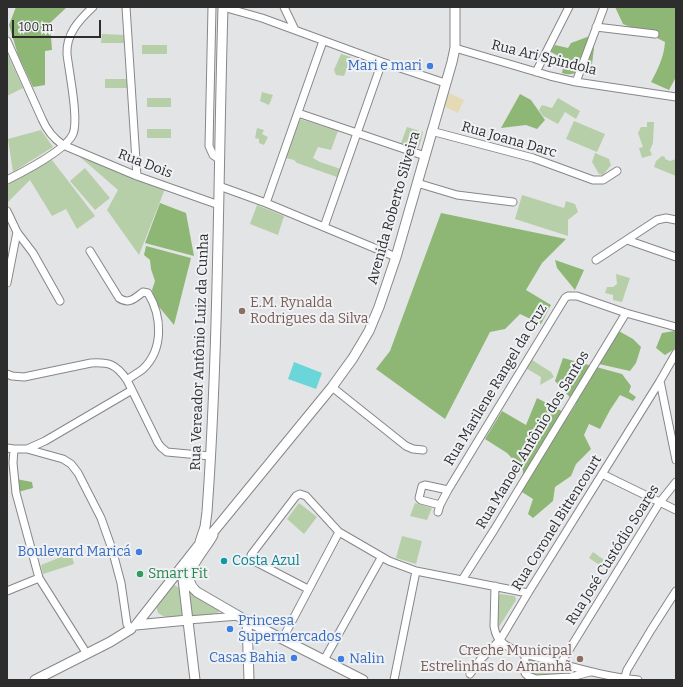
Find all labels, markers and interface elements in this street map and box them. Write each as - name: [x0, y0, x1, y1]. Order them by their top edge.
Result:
- scale bar: [14, 12, 103, 38]
- text: 100 m: [19, 20, 53, 34]
- street label: Rua Ari Spindola: [490, 37, 598, 79]
- place label: Mari e mari: [347, 58, 422, 74]
- marker: Mari e mari: [425, 61, 435, 71]
- street label: Rua Joana Darc: [460, 118, 558, 162]
- street label: Avenida Roberto Silveira: [364, 129, 424, 287]
- street label: Rua Dois: [115, 146, 175, 182]
- street label: Rua Vereador Antônio Luiz da Cunha: [187, 233, 213, 471]
- place label: E.M. Rynalda Rodrigues da Silva: [250, 295, 368, 328]
- street label: Rua Marilene Rangel da Cruz: [441, 301, 551, 469]
- marker: E.M. Rynalda Rodrigues da Silva: [237, 306, 247, 316]
- street label: Rua Manoel Antônio dos Santos: [473, 348, 593, 532]
- street label: Rua Coronel Bittencourt: [508, 452, 606, 594]
- street label: Rua José Custódio Soares: [563, 482, 663, 628]
- place label: Boulevard Maricá: [18, 544, 131, 560]
- marker: Boulevard Maricá: [134, 547, 144, 557]
- place label: Costa Azul: [232, 553, 300, 569]
- marker: Costa Azul: [219, 556, 229, 566]
- place label: Smart Fit: [148, 566, 208, 582]
- marker: Smart Fit: [135, 569, 145, 579]
- place label: Princesa Supermercados: [238, 613, 341, 646]
- marker: Princesa Supermercados: [225, 624, 235, 634]
- place label: Creche Municipal Estrelinhas do Amanhã: [420, 643, 572, 676]
- place label: Casas Bahia: [209, 650, 286, 666]
- place label: Nalin: [349, 651, 385, 667]
- marker: Casas Bahia: [289, 653, 299, 663]
- marker: Nalin: [336, 654, 346, 664]
- marker: Creche Municipal Estrelinhas do Amanhã: [575, 654, 585, 664]

